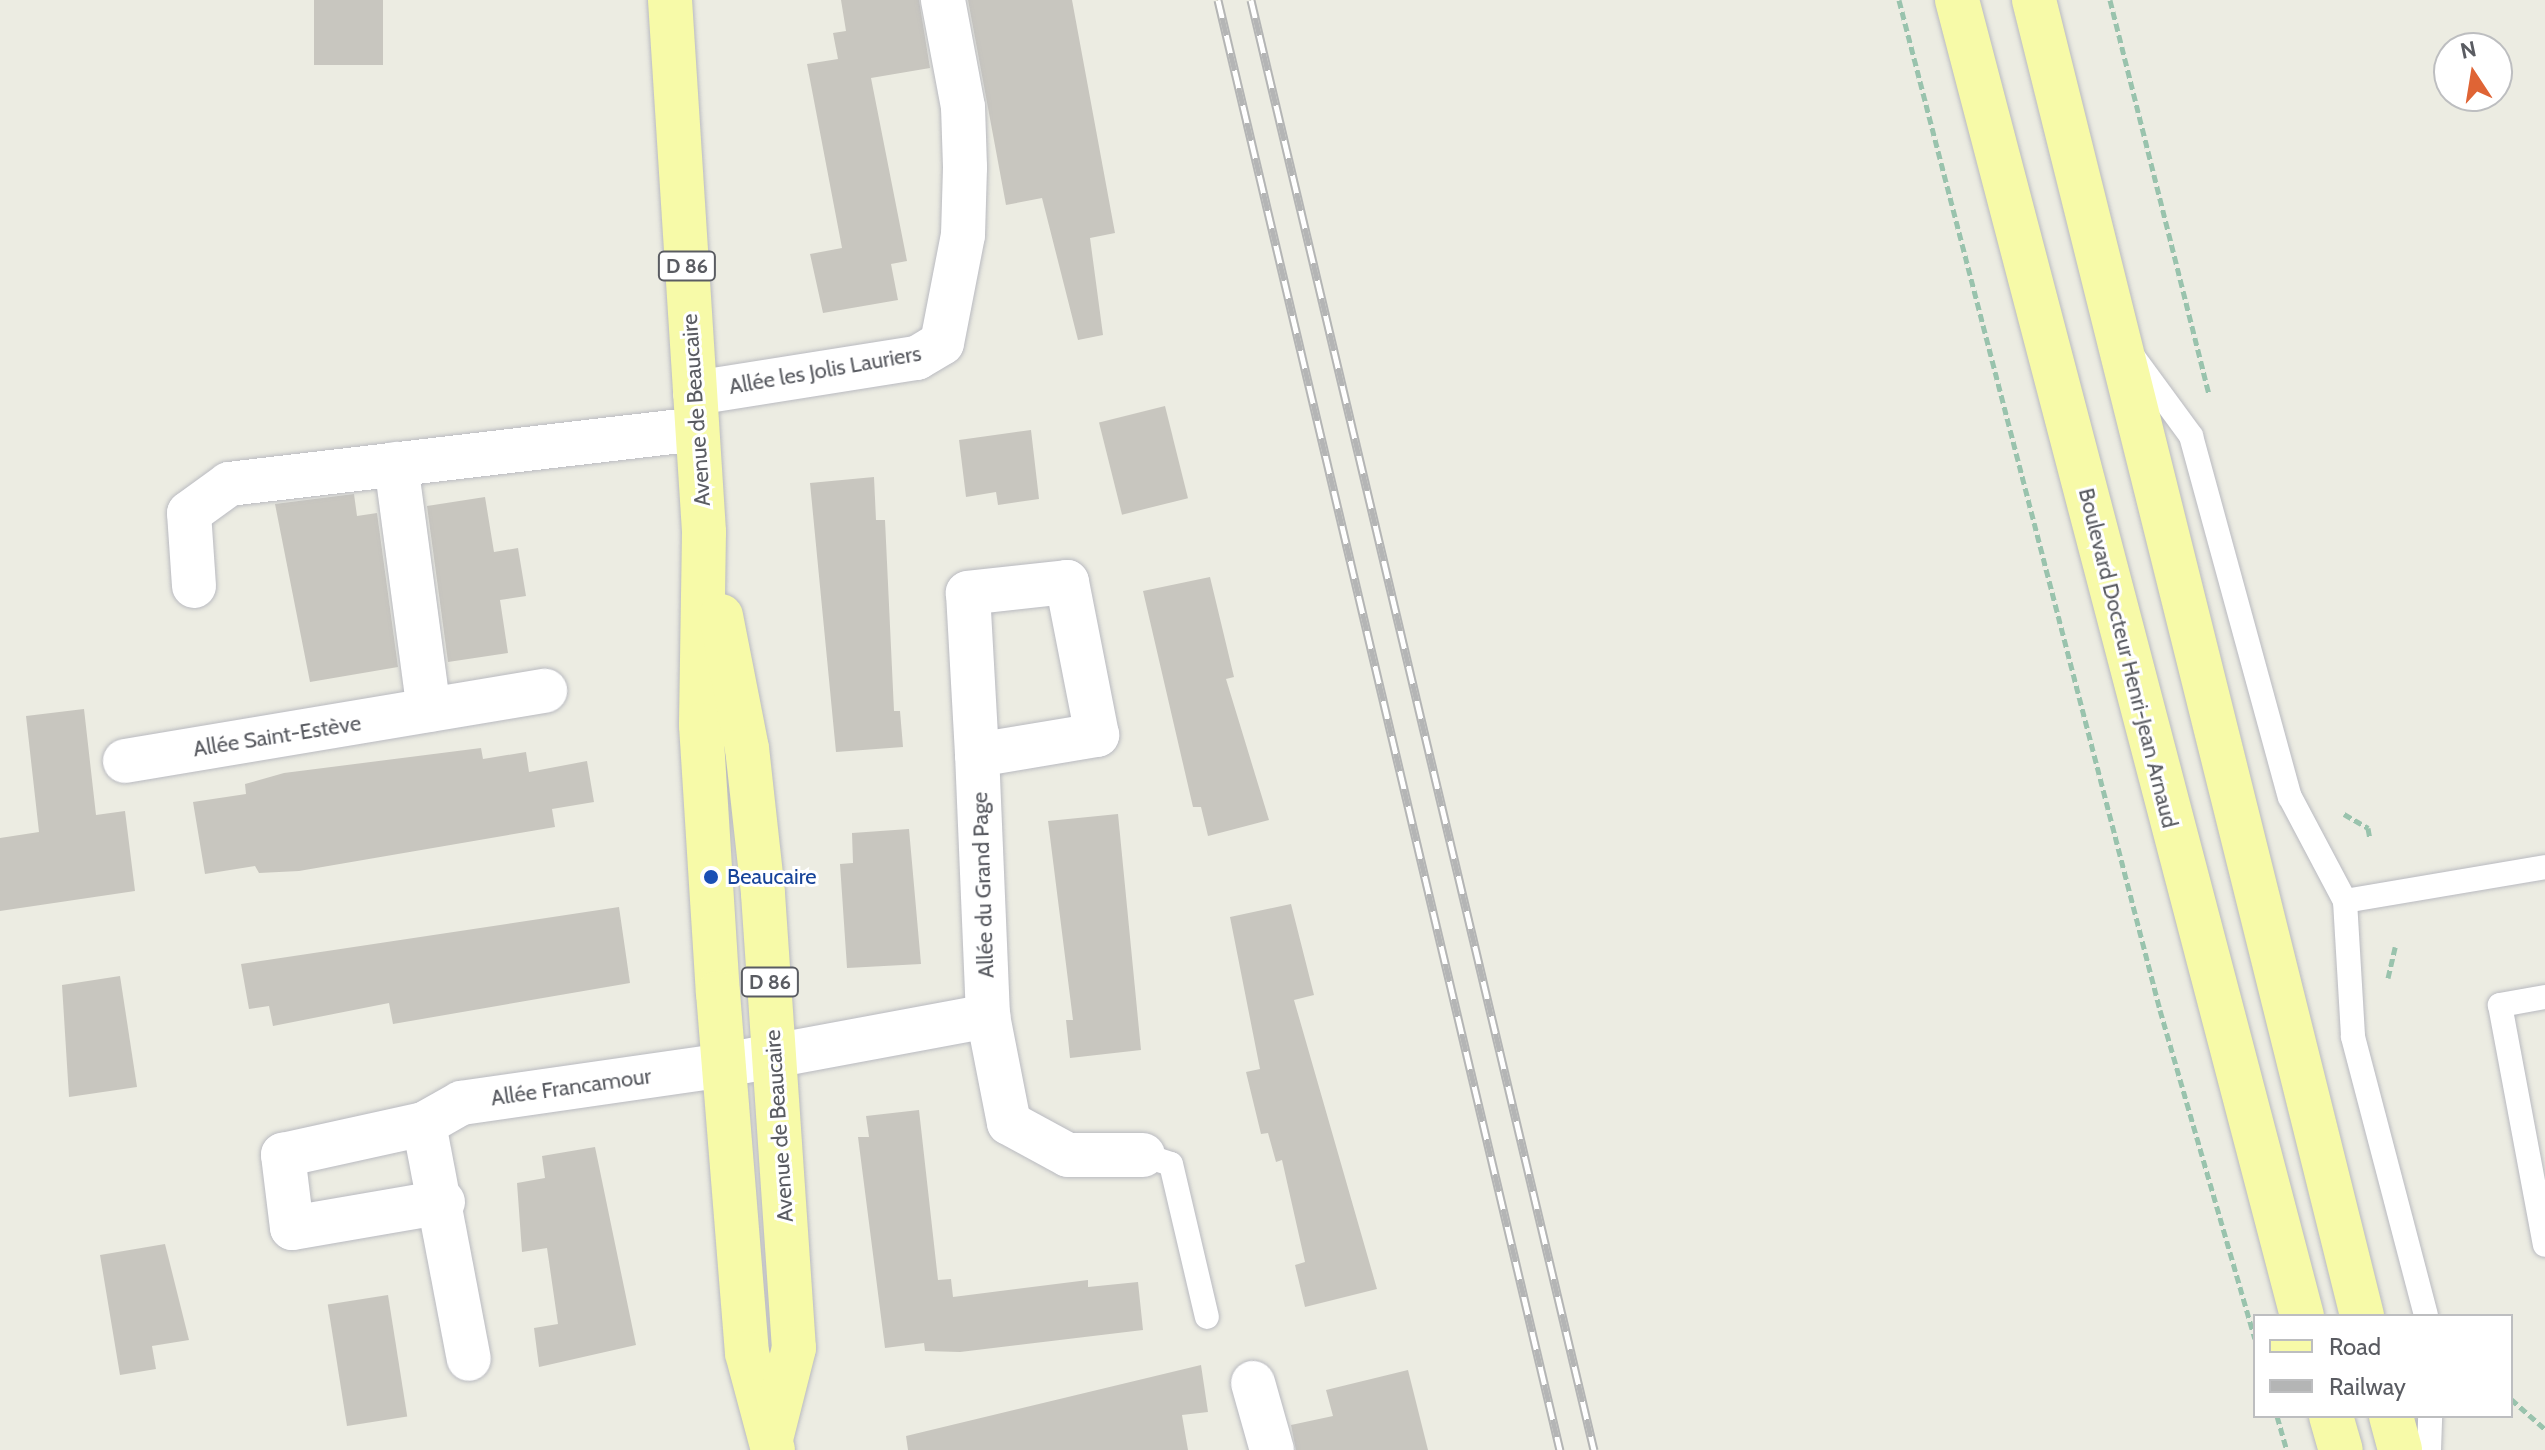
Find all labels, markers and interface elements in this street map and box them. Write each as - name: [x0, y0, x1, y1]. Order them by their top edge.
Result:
- north arrow: [2433, 32, 2513, 112]
- text: N: [2458, 35, 2479, 65]
- road number: D 86: [657, 250, 717, 282]
- street label: Avenue de Beaucaire: [676, 313, 716, 507]
- street label: Allée les Jolis Lauriers: [727, 340, 923, 400]
- street label: Boulevard Docteur Henri-Jean Arnaud: [2073, 485, 2183, 831]
- street label: Allée Saint-Estève: [191, 710, 363, 762]
- street label: Allée du Grand Page: [967, 791, 999, 979]
- place label: Beaucaire: [727, 864, 817, 890]
- marker: Beaucaire: [702, 868, 720, 886]
- road number: D 86: [740, 966, 800, 998]
- street label: Avenue de Beaucaire: [759, 1029, 799, 1223]
- street label: Allée Francamour: [489, 1063, 653, 1111]
- legend: [2253, 1314, 2513, 1418]
- text: Road: [2329, 1332, 2381, 1361]
- text: Railway: [2329, 1372, 2406, 1401]

